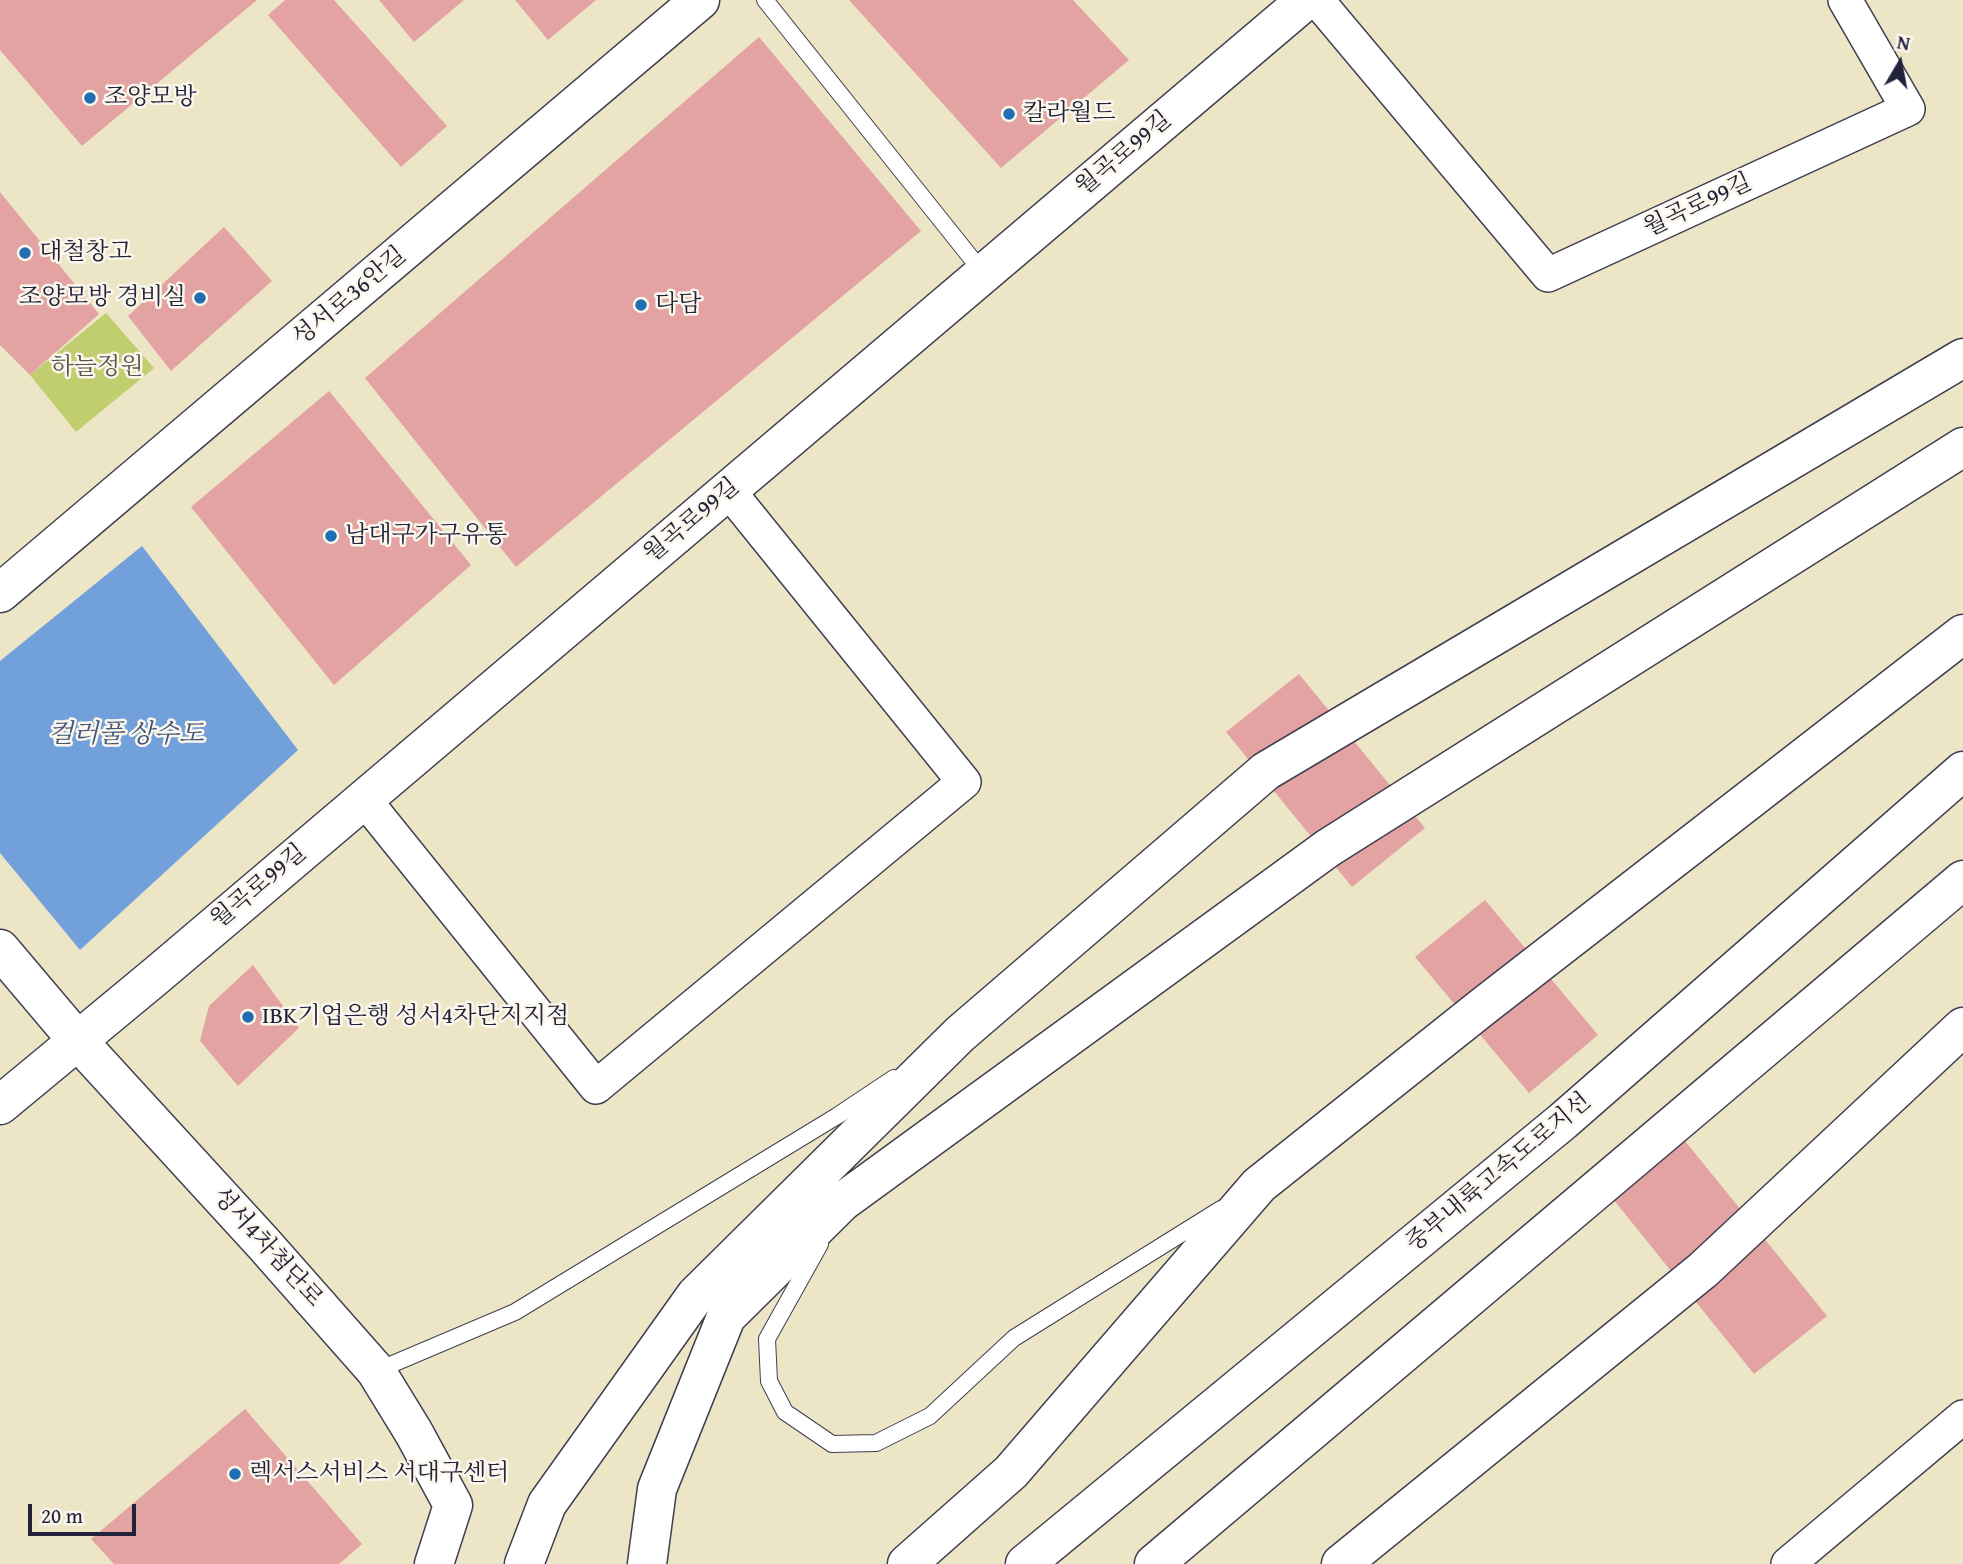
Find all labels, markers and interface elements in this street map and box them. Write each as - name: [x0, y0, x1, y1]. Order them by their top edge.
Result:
- text: N: [1895, 27, 1912, 57]
- north arrow: [1865, 28, 1935, 98]
- place label: 조양모방: [104, 84, 197, 112]
- marker: 조양모방: [82, 90, 98, 106]
- place label: 칼라월드: [1023, 100, 1116, 128]
- marker: 칼라월드: [1001, 106, 1017, 122]
- street label: 월곡로99길: [1070, 106, 1178, 202]
- street label: 월곡로99길: [1639, 168, 1757, 244]
- place label: 대철창고: [39, 239, 132, 267]
- street label: 성서로36안길: [287, 241, 413, 353]
- marker: 대철창고: [17, 245, 33, 261]
- place label: 조양모방 경비실: [18, 284, 186, 312]
- marker: 조양모방 경비실: [192, 290, 208, 306]
- place label: 다담: [655, 291, 701, 319]
- marker: 다담: [633, 297, 649, 313]
- park label: 하늘정원: [51, 354, 143, 382]
- street label: 월곡로99길: [638, 473, 746, 569]
- place label: 남대구가구유통: [345, 522, 507, 550]
- marker: 남대구가구유통: [323, 528, 339, 544]
- water label: 컬러풀 상수도: [48, 719, 204, 751]
- street label: 월곡로99길: [205, 839, 313, 935]
- place label: IBK기업은행 성서4차단지지점: [262, 1003, 569, 1031]
- marker: IBK기업은행 성서4차단지지점: [240, 1009, 256, 1025]
- street label: 중부내륙고속도로지선: [1401, 1087, 1597, 1259]
- street label: 성서4차첨단로: [206, 1182, 328, 1314]
- place label: 렉서스서비스 서대구센터: [249, 1460, 509, 1488]
- marker: 렉서스서비스 서대구센터: [227, 1466, 243, 1482]
- scale bar: [32, 1490, 140, 1534]
- text: 20 m: [41, 1500, 83, 1531]

